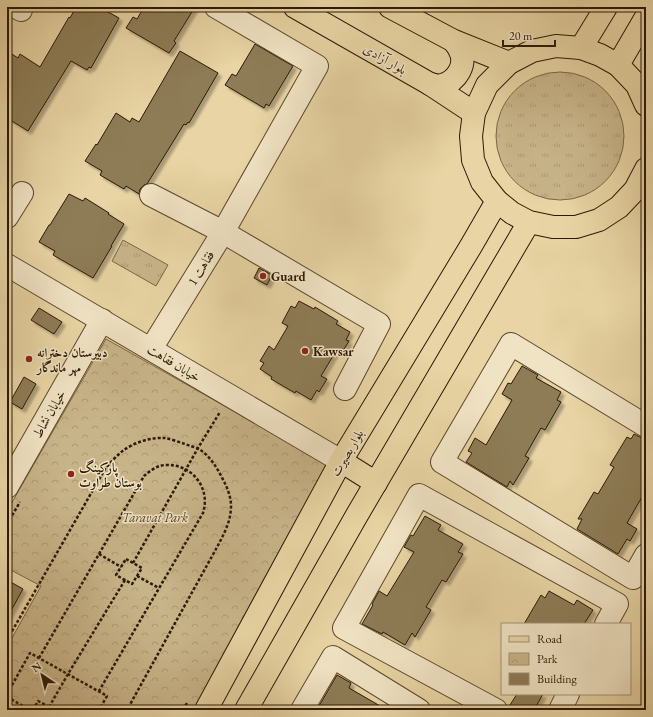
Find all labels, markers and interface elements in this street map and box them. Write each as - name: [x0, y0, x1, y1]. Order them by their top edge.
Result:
- scale bar: [503, 22, 555, 48]
- text: 20 m: [509, 28, 533, 44]
- street label: بلوار آزادی: [360, 40, 410, 78]
- street label: فقاهت 1: [184, 247, 218, 289]
- place label: Guard: [271, 268, 306, 285]
- marker: Guard: [258, 271, 268, 281]
- street label: خیابان فقاهت: [144, 340, 204, 386]
- place label: Kawsar: [313, 343, 354, 360]
- place label: دبیرستان دخترانه مهر ماندگار: [35, 344, 108, 377]
- marker: Kawsar: [300, 346, 310, 356]
- marker: دبیرستان دخترانه مهر ماندگار: [24, 354, 34, 364]
- street label: خیابان نشاط: [28, 387, 70, 441]
- street label: بلوار بصیرت: [327, 426, 367, 480]
- place label: پارکینگ بوستان طراوت: [79, 459, 142, 491]
- marker: پارکینگ بوستان طراوت: [66, 469, 76, 479]
- park label: Taravat Park: [122, 509, 188, 526]
- legend: [501, 623, 631, 695]
- text: Road: [537, 631, 563, 647]
- text: Park: [537, 651, 558, 667]
- north arrow: [22, 655, 62, 695]
- text: N: [29, 658, 44, 675]
- text: Building: [537, 671, 578, 687]

